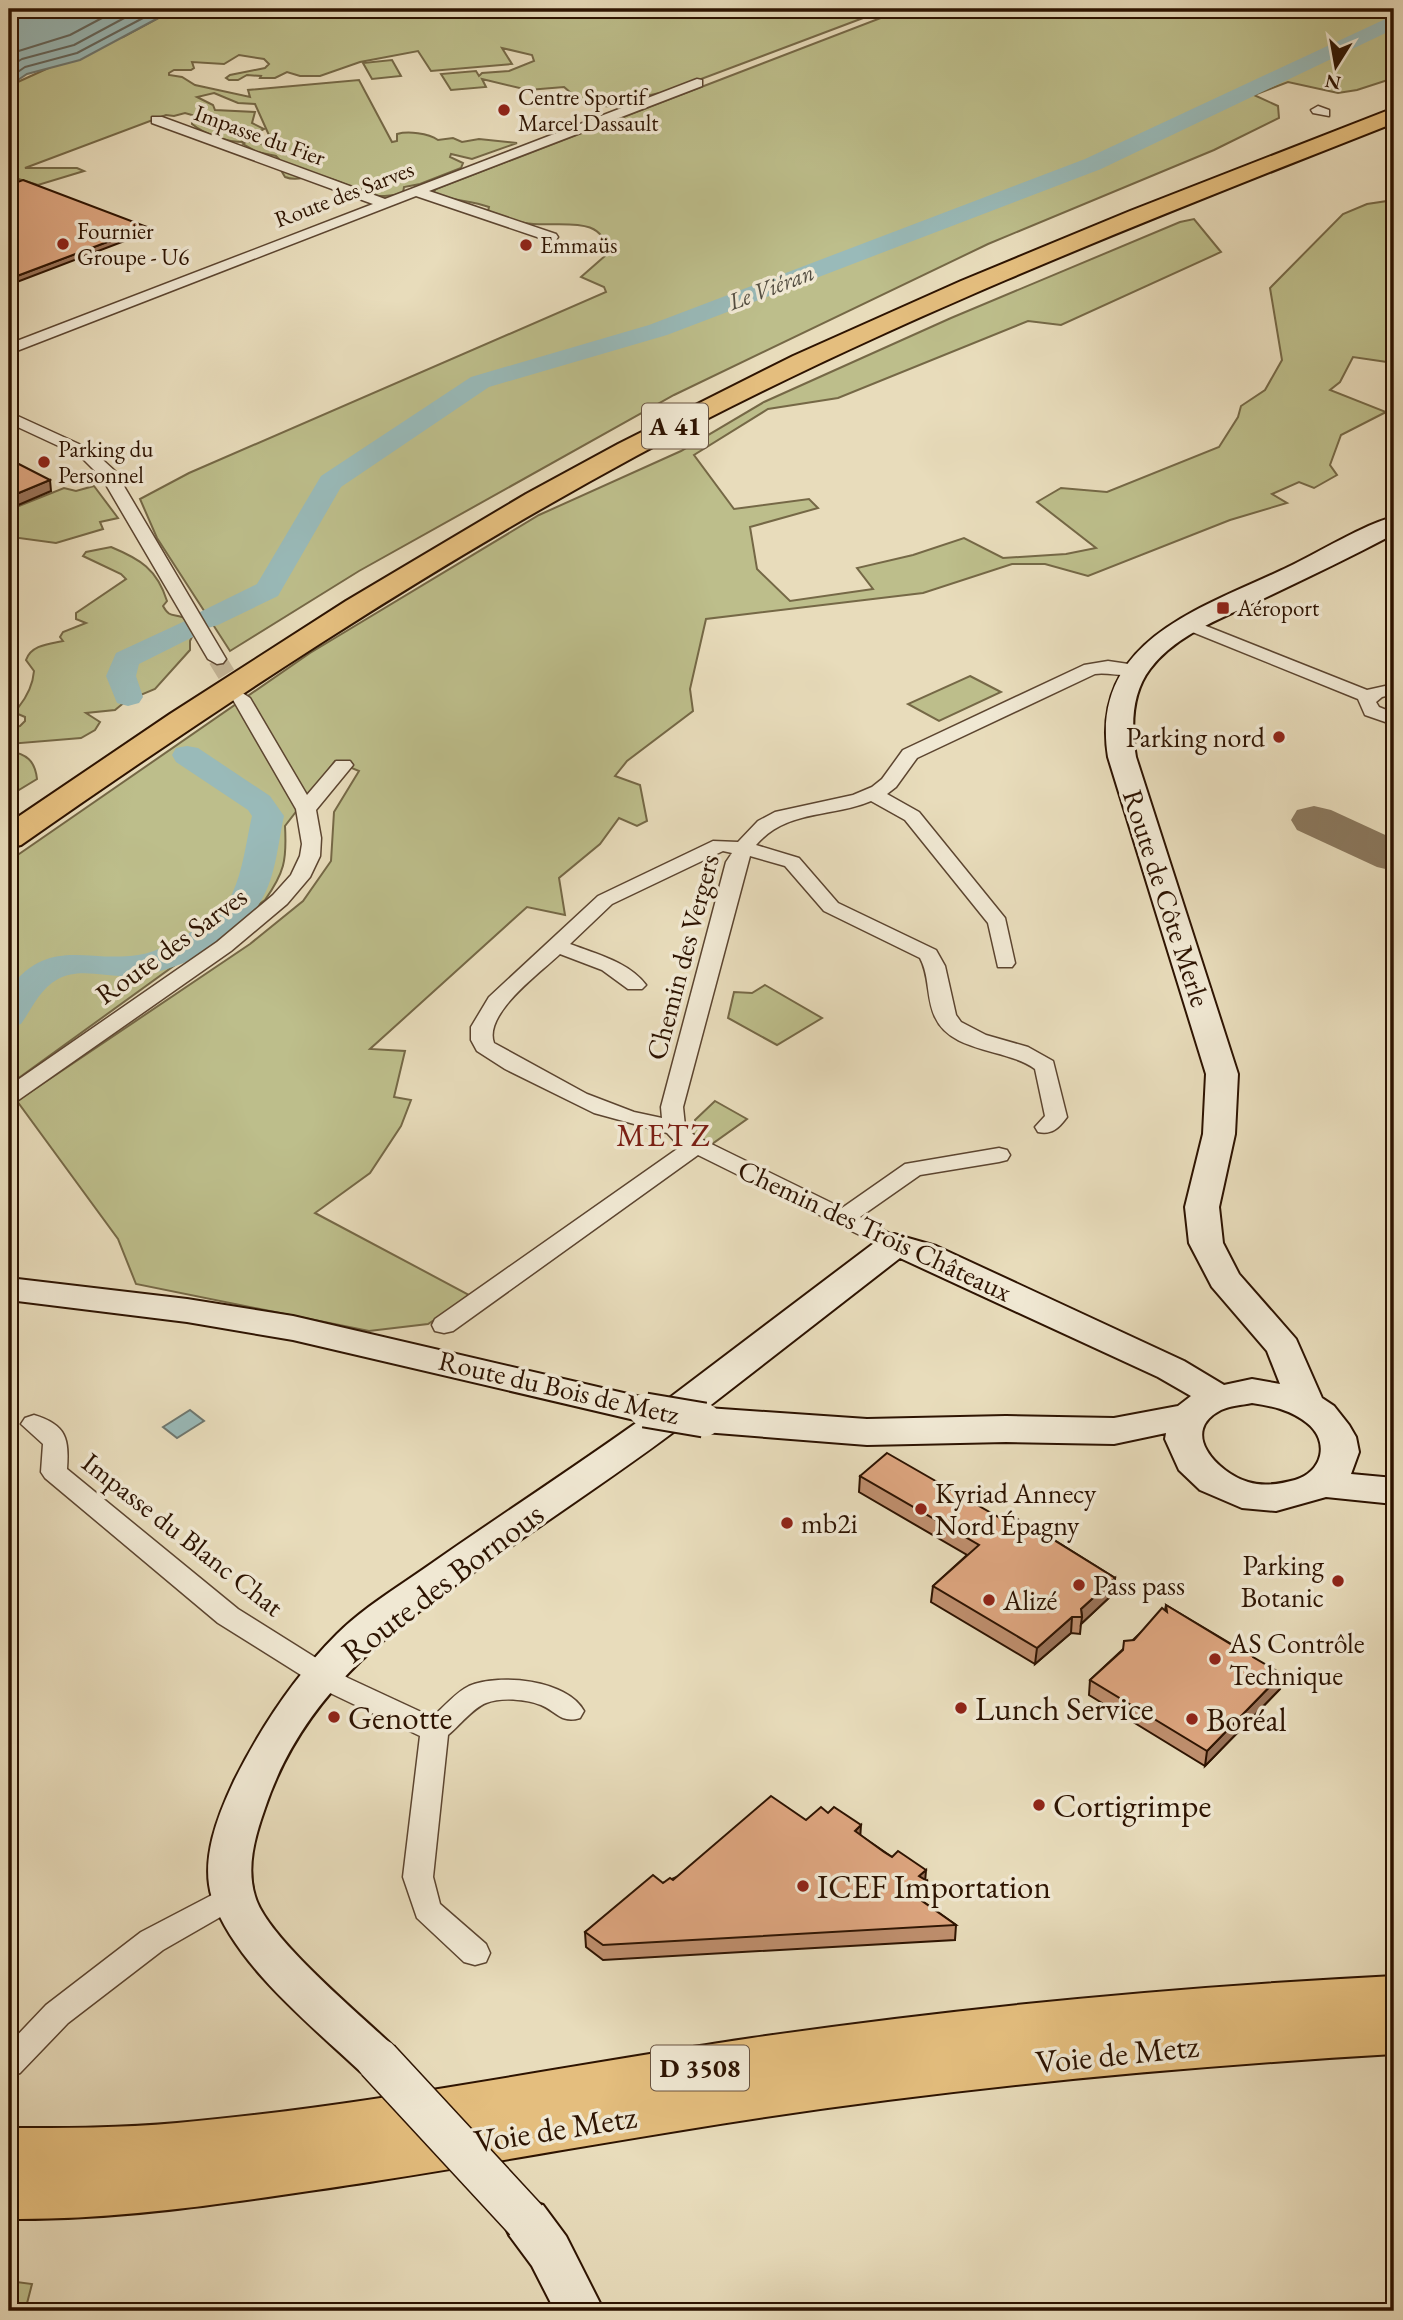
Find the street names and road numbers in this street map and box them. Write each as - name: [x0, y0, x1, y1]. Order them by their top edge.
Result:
- street label: Impasse du Fier: [190, 97, 330, 173]
- street label: Route des Sarves: [270, 154, 418, 234]
- road number: A 41: [642, 404, 708, 448]
- street label: Route de Côte Merle: [1115, 785, 1219, 1011]
- street label: Chemin des Vergers: [637, 850, 727, 1064]
- street label: Route des Sarves: [88, 878, 254, 1012]
- street label: Chemin des Trois Châteaux: [732, 1151, 1018, 1309]
- street label: Route du Bois de Metz: [435, 1342, 683, 1432]
- street label: Impasse du Blanc Chat: [75, 1444, 291, 1624]
- street label: Route des Bornous: [333, 1492, 552, 1673]
- street label: Voie de Metz: [1033, 2024, 1201, 2083]
- road number: D 3508: [651, 2046, 749, 2090]
- street label: Voie de Metz: [471, 2094, 640, 2163]

